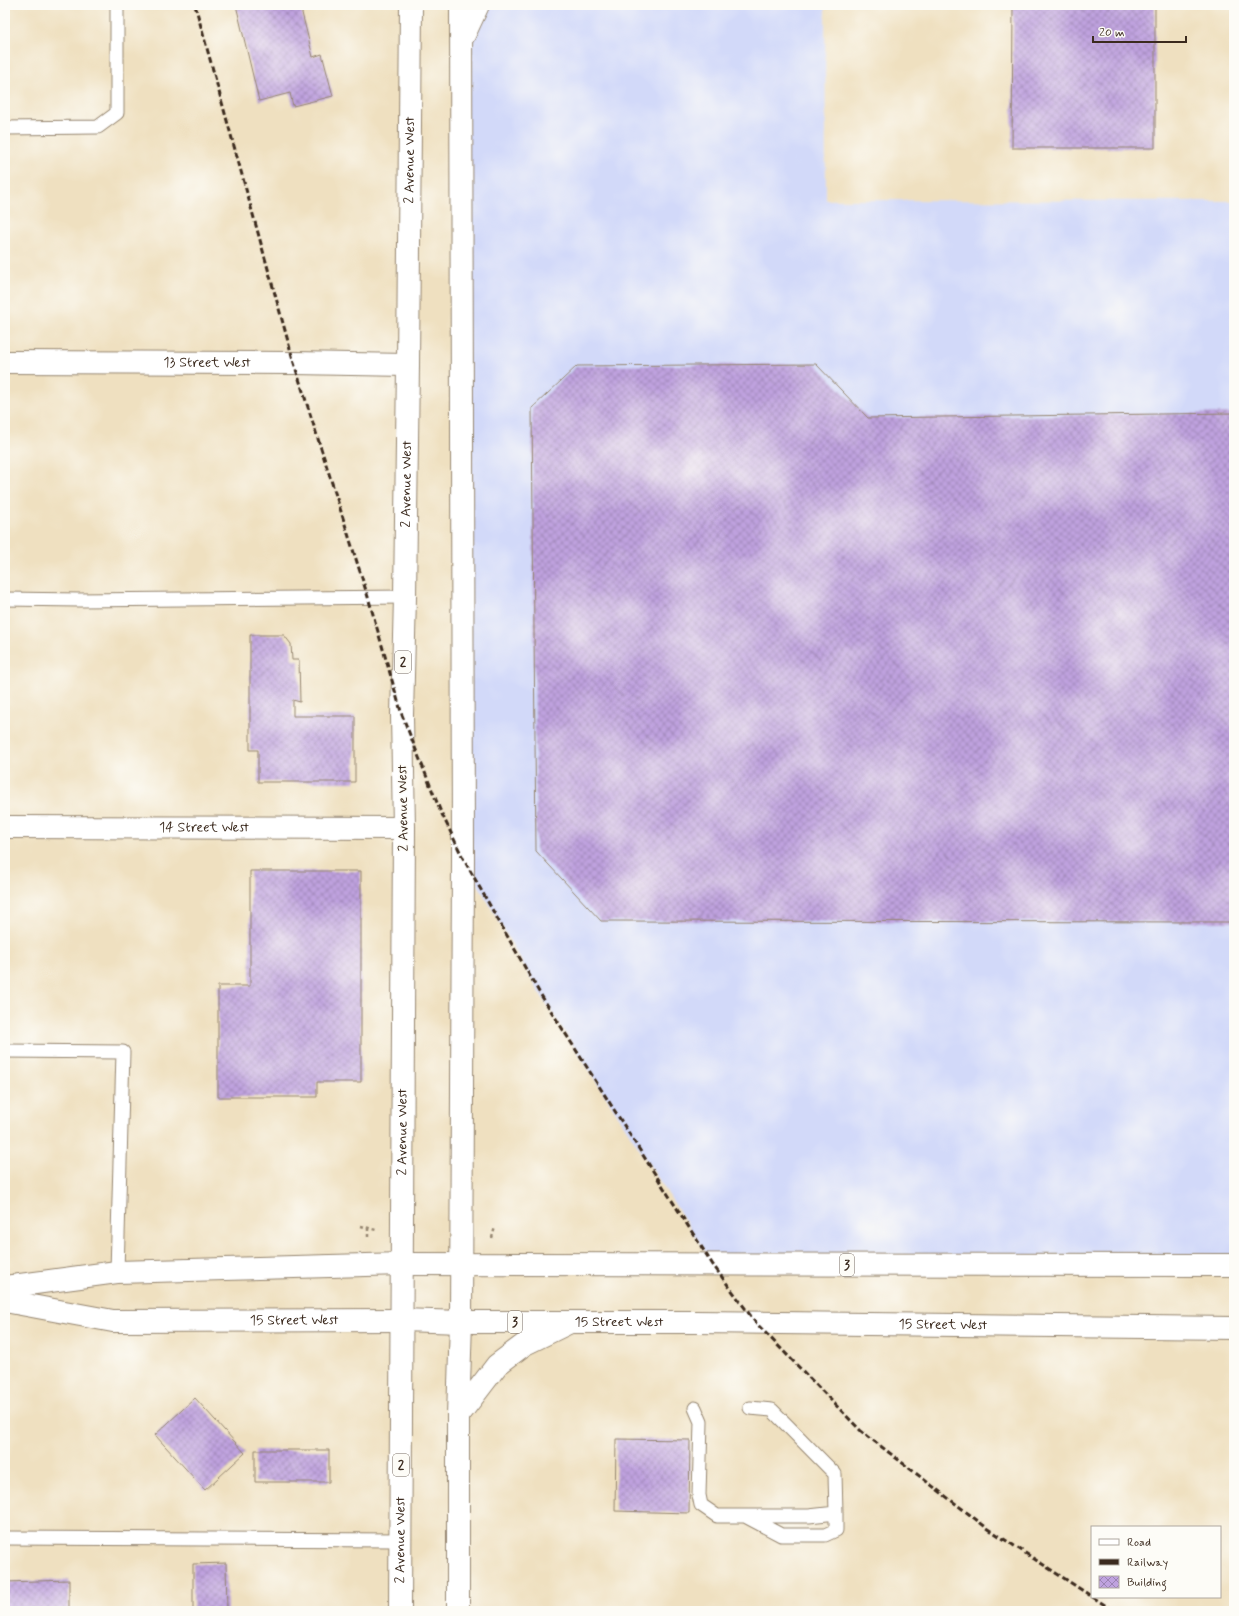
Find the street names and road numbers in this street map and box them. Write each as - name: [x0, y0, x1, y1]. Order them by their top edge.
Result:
- street label: 2 Avenue West: [400, 116, 419, 204]
- street label: 13 Street West: [163, 354, 251, 372]
- street label: 2 Avenue West: [397, 440, 416, 528]
- road number: 2: [395, 651, 411, 673]
- street label: 2 Avenue West: [393, 764, 413, 852]
- street label: 14 Street West: [159, 818, 249, 837]
- street label: 2 Avenue West: [393, 1088, 412, 1176]
- road number: 3: [840, 1254, 854, 1276]
- street label: 15 Street West: [250, 1311, 339, 1330]
- road number: 3: [508, 1311, 522, 1333]
- street label: 15 Street West: [575, 1313, 664, 1331]
- street label: 15 Street West: [898, 1315, 988, 1334]
- road number: 2: [393, 1454, 409, 1476]
- street label: 2 Avenue West: [391, 1496, 410, 1584]

